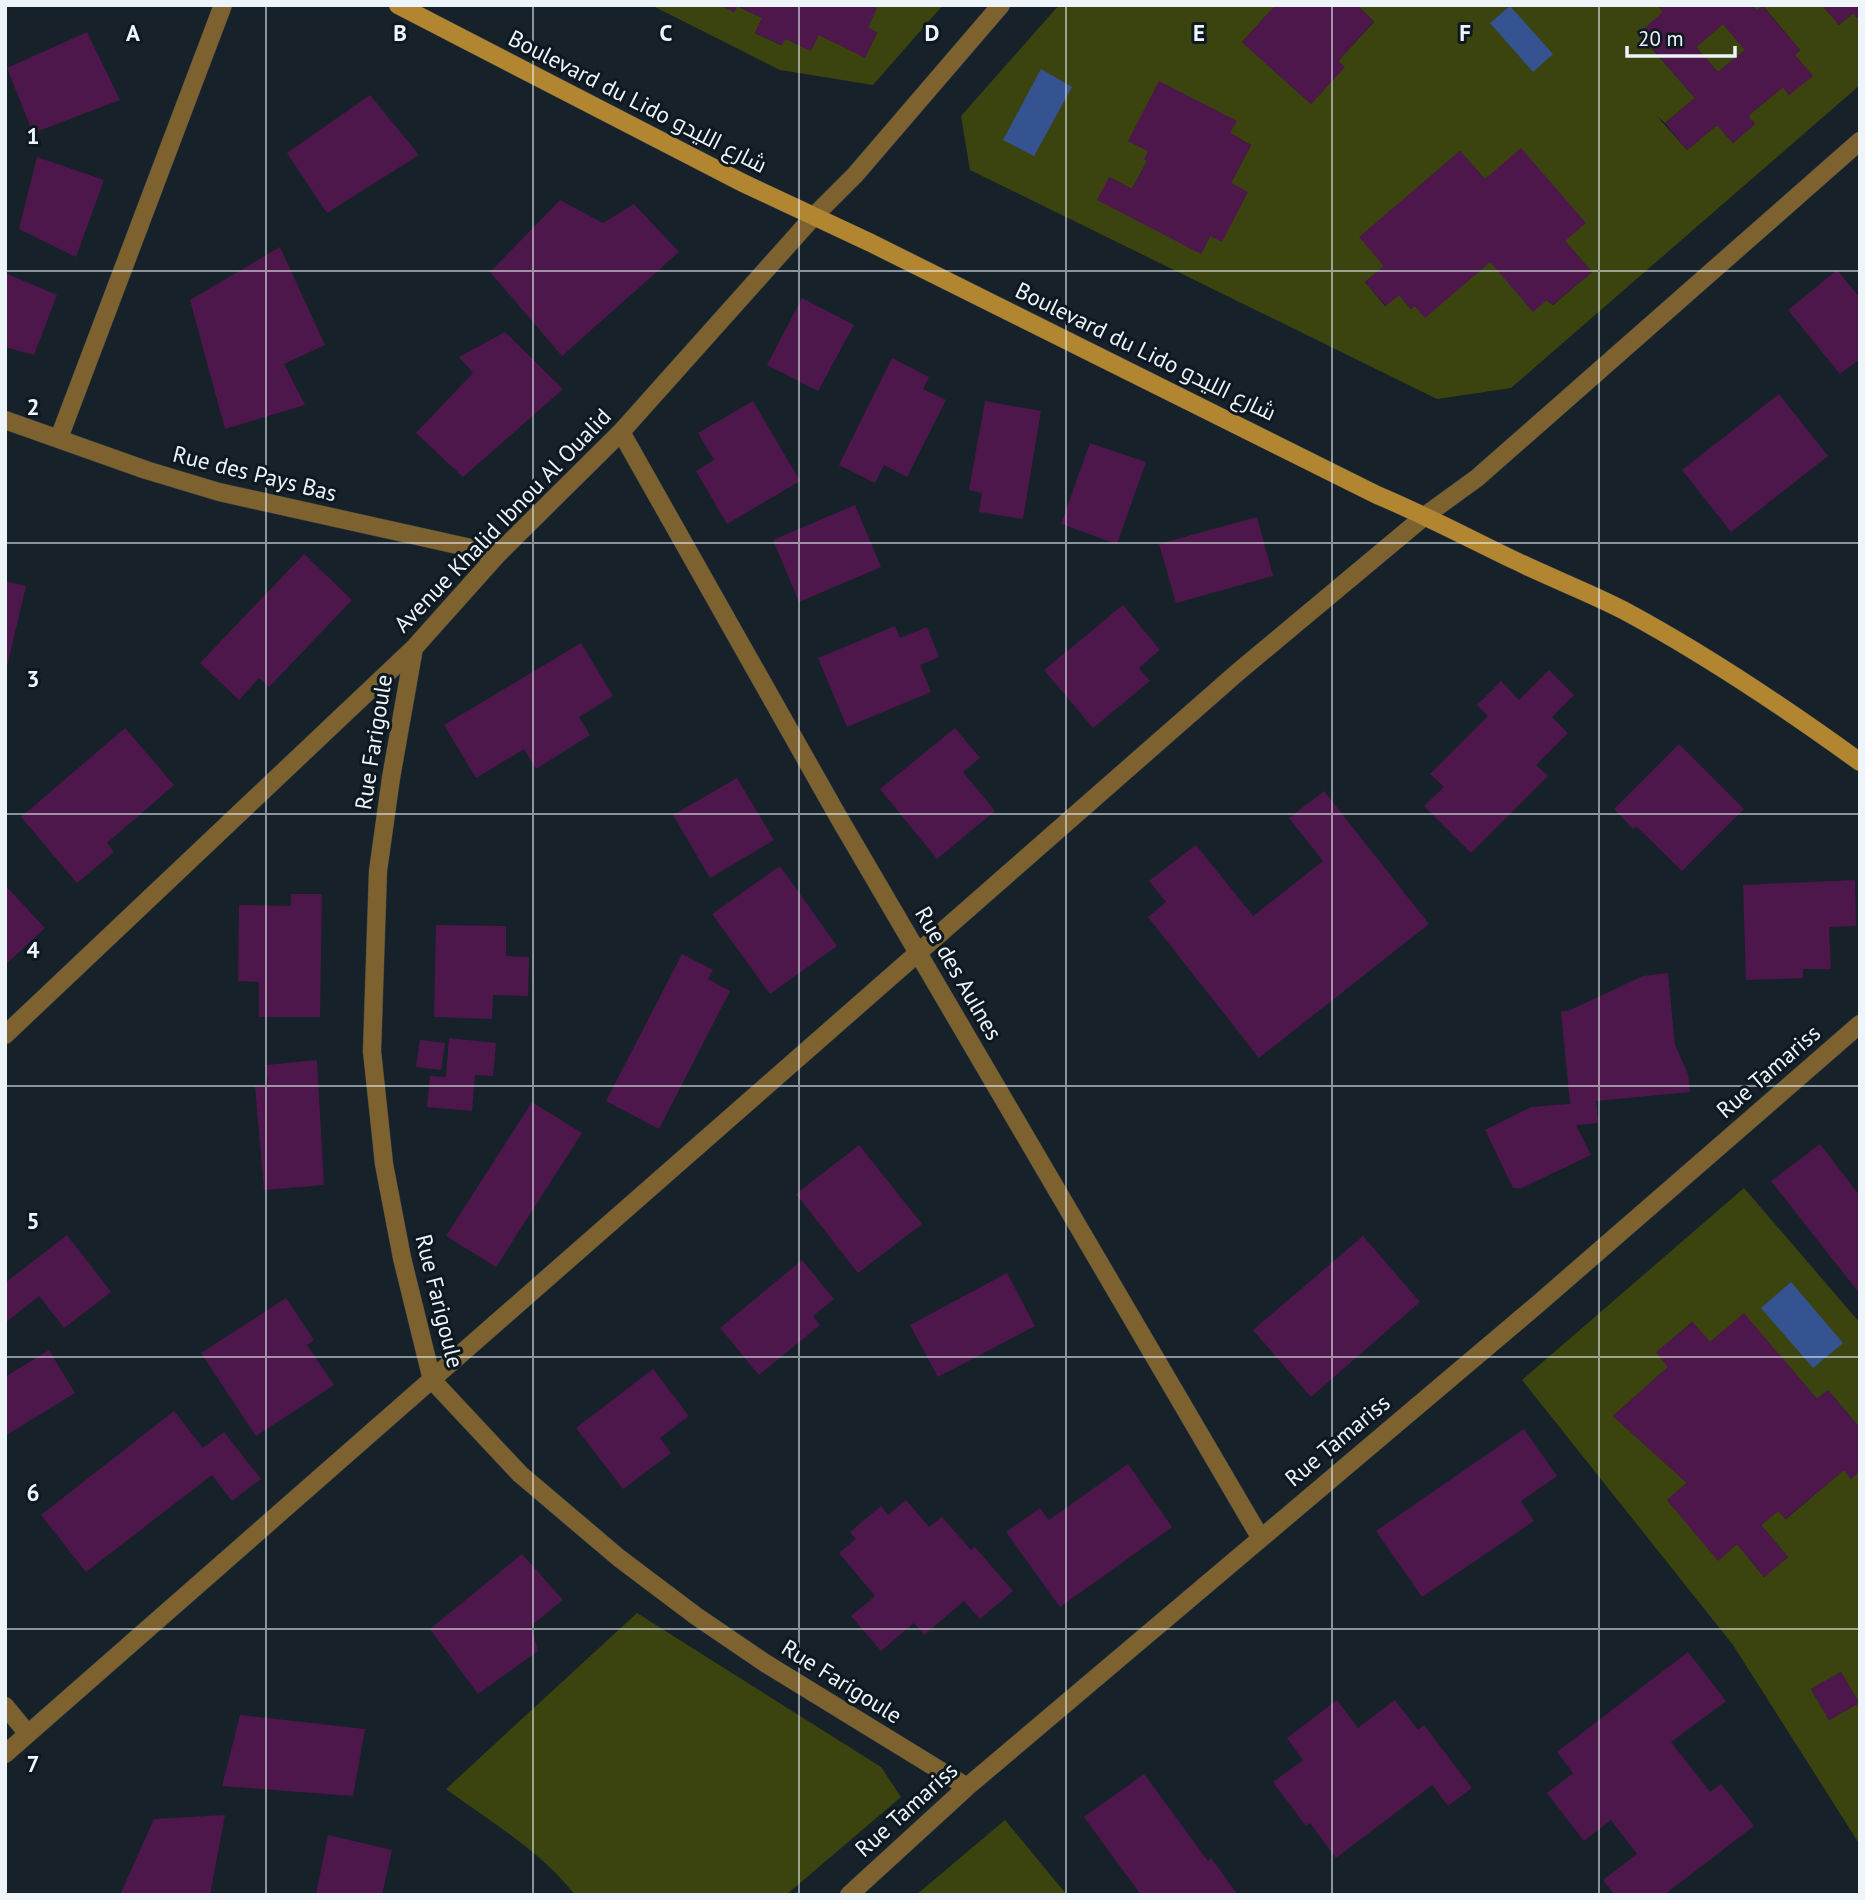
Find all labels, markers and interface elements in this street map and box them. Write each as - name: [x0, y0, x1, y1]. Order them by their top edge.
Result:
- scale bar: [1627, 14, 1736, 58]
- text: A: [126, 18, 140, 47]
- text: B: [393, 18, 407, 47]
- text: C: [660, 18, 673, 47]
- text: D: [925, 18, 939, 47]
- text: E: [1193, 18, 1205, 47]
- text: F: [1459, 18, 1471, 47]
- street label: Boulevard du Lido شارع الليدو: [503, 23, 772, 181]
- text: 20 m: [1638, 25, 1684, 52]
- text: 1: [26, 121, 40, 150]
- street label: Boulevard du Lido شارع الليدو: [1010, 275, 1281, 429]
- text: 2: [26, 392, 40, 421]
- street label: Avenue Khalid Ibnou Al Oualid: [387, 402, 617, 638]
- street label: Rue des Pays Bas: [170, 439, 340, 507]
- text: 3: [26, 664, 40, 693]
- street label: Rue Farigoule: [348, 672, 398, 812]
- street label: Rue des Aulnes: [909, 901, 1009, 1045]
- text: 4: [26, 935, 40, 964]
- street label: Rue Tamariss: [1710, 1018, 1826, 1124]
- text: 5: [26, 1206, 40, 1235]
- street label: Rue Farigoule: [409, 1231, 471, 1371]
- street label: Rue Tamariss: [1279, 1388, 1395, 1492]
- text: 6: [26, 1478, 40, 1507]
- street label: Rue Farigoule: [776, 1633, 908, 1729]
- text: 7: [26, 1749, 40, 1778]
- street label: Rue Tamariss: [849, 1755, 963, 1863]

